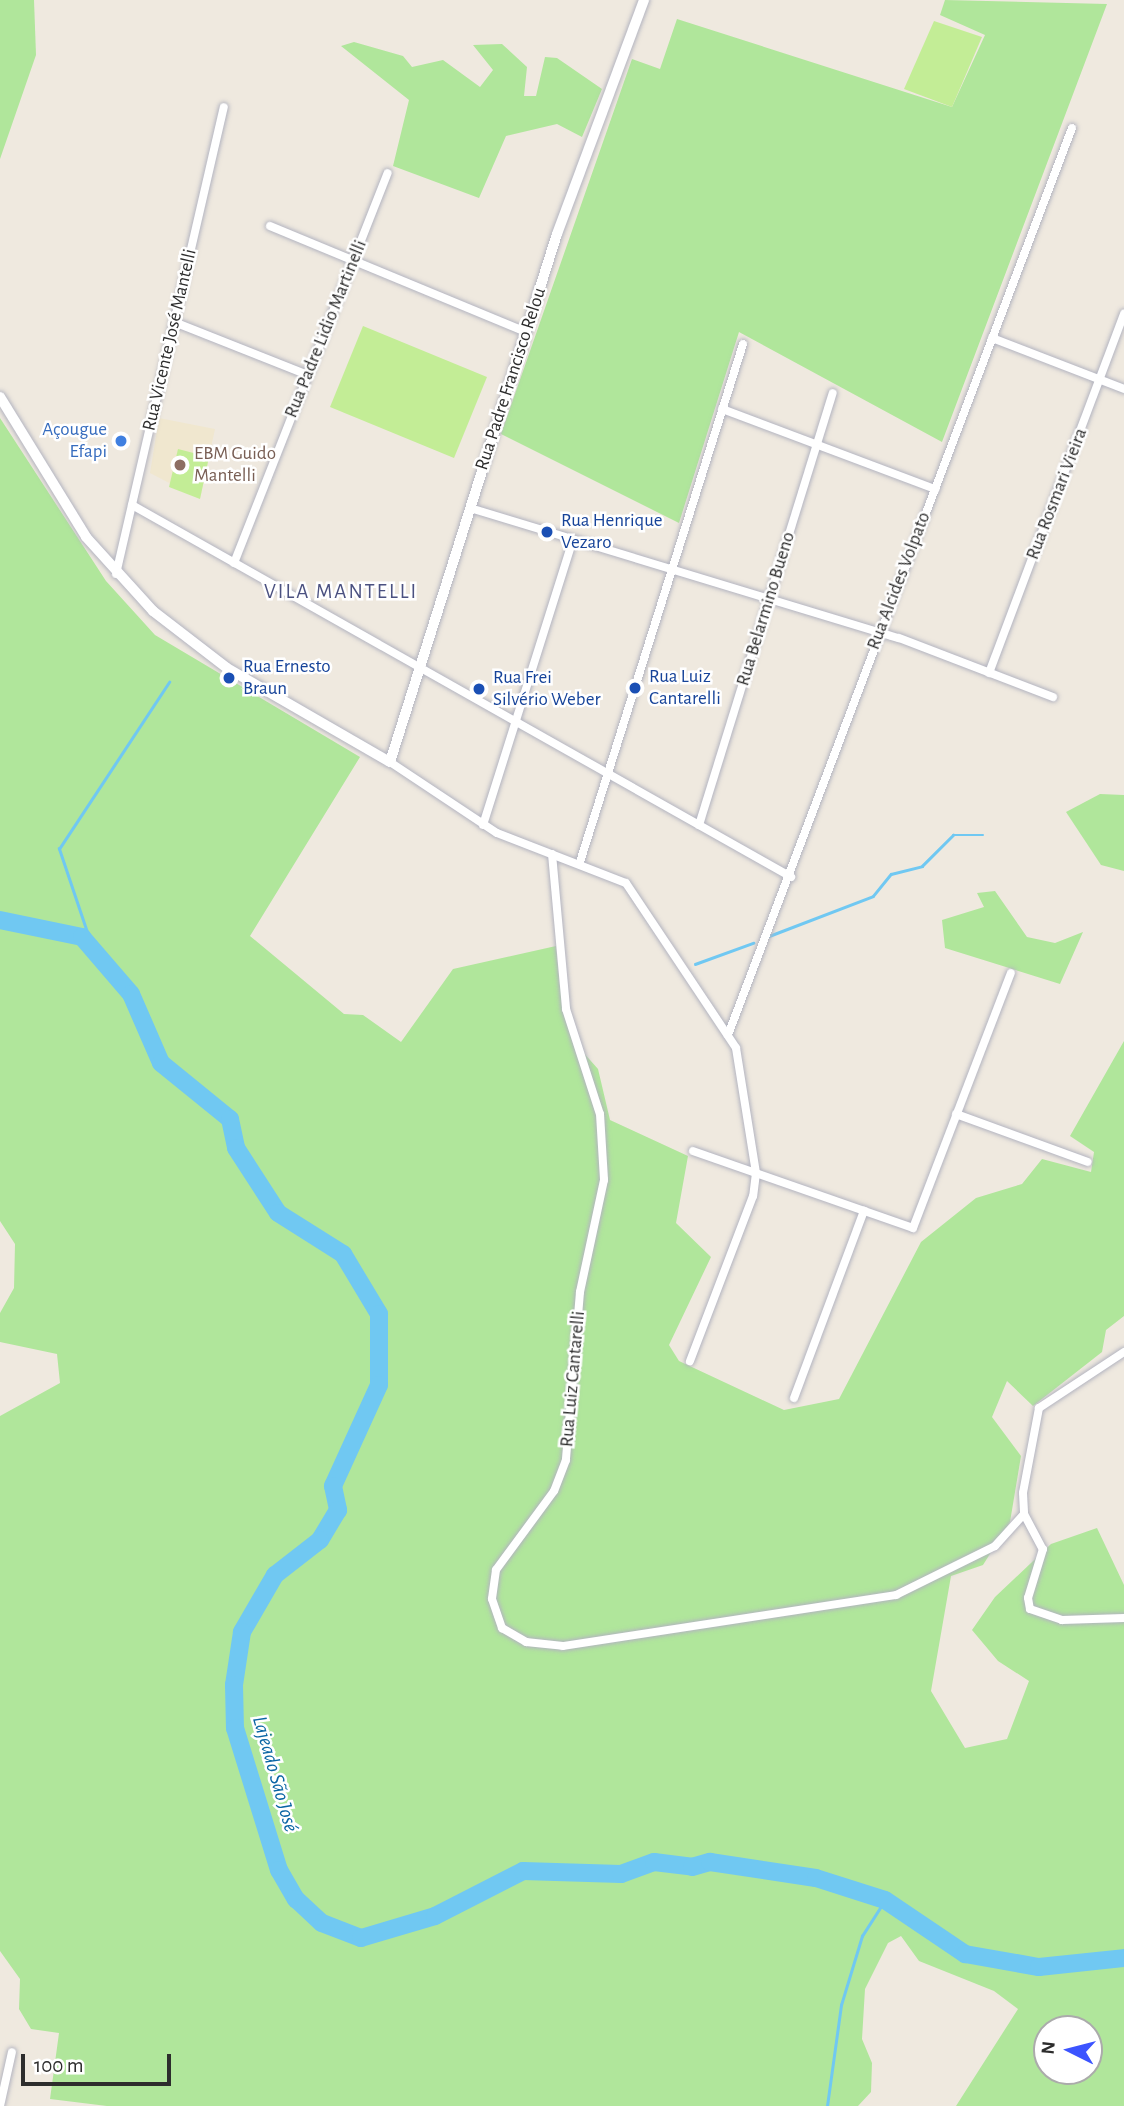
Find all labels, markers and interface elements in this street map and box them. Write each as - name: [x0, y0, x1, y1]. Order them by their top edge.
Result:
- street label: Rua Padre Lidio Martinelli: [280, 237, 372, 421]
- street label: Rua Vicente José Mantelli: [138, 247, 202, 433]
- street label: Rua Padre Francisco Relou: [471, 285, 551, 473]
- place label: Açougue Efapi: [42, 419, 107, 463]
- street label: Rua Rosmari Vieira: [1021, 425, 1093, 563]
- marker: Açougue Efapi: [113, 433, 129, 449]
- place label: EBM Guido Mantelli: [194, 443, 276, 487]
- marker: EBM Guido Mantelli: [172, 457, 188, 473]
- street label: Rua Alcides Volpato: [862, 509, 936, 653]
- place label: Rua Henrique Vezaro: [561, 510, 663, 554]
- marker: Rua Henrique Vezaro: [539, 524, 555, 540]
- street label: Rua Belarmino Bueno: [732, 529, 800, 689]
- district label: VILA MANTELLI: [266, 579, 416, 605]
- place label: Rua Ernesto Braun: [243, 656, 331, 700]
- place label: Rua Luiz Cantarelli: [649, 666, 721, 710]
- place label: Rua Frei Silvério Weber: [493, 667, 601, 711]
- marker: Rua Ernesto Braun: [221, 670, 237, 686]
- marker: Rua Luiz Cantarelli: [627, 680, 643, 696]
- marker: Rua Frei Silvério Weber: [471, 681, 487, 697]
- street label: Rua Luiz Cantarelli: [556, 1310, 590, 1448]
- water label: Lajeado São José: [246, 1713, 304, 1835]
- north arrow: [1033, 2015, 1103, 2085]
- scale bar: [24, 2039, 175, 2084]
- text: N: [1038, 2040, 1059, 2056]
- text: 100 m: [34, 2055, 84, 2076]

